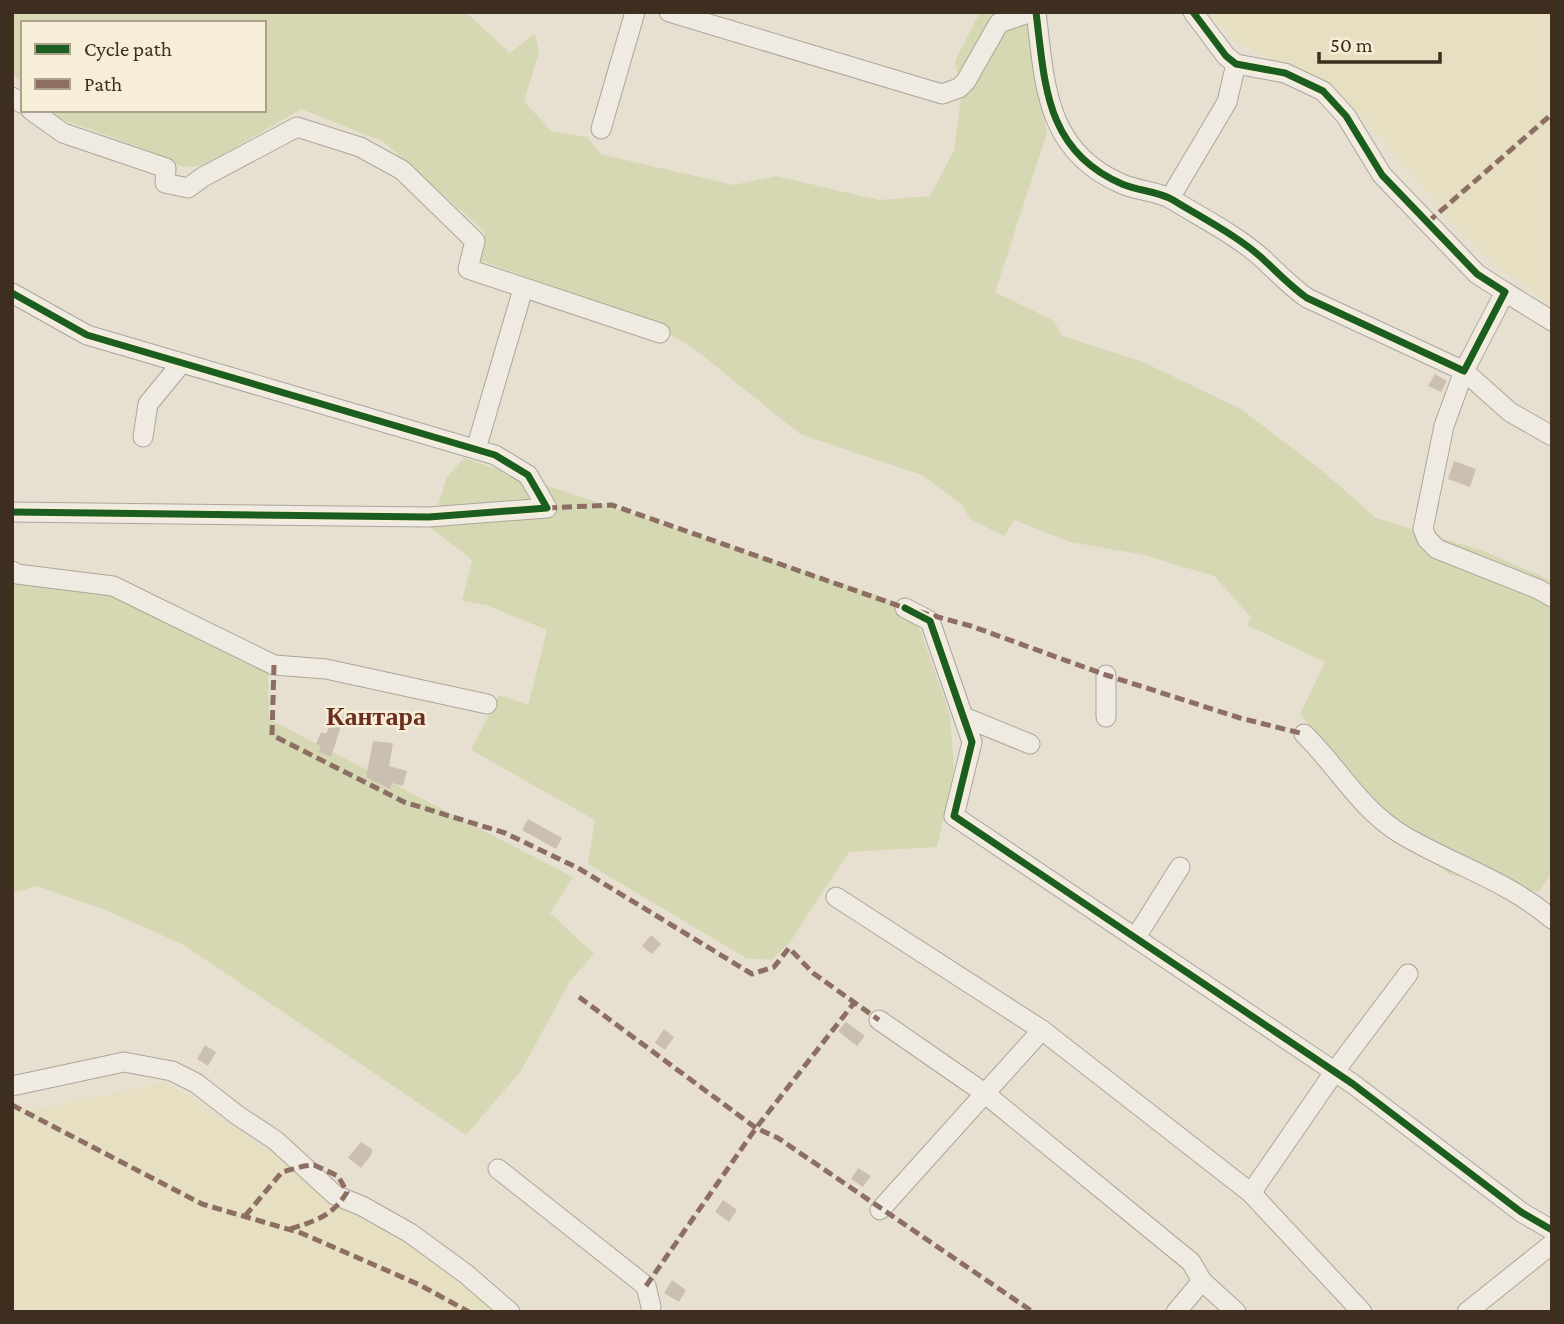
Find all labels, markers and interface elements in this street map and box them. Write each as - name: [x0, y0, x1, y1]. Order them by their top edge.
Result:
- legend: [21, 21, 266, 112]
- scale bar: [1319, 21, 1440, 65]
- text: 50 m: [1330, 33, 1373, 57]
- text: Cycle path: [84, 37, 172, 61]
- text: Path: [84, 72, 122, 96]
- district label: Кантара: [326, 702, 426, 731]

